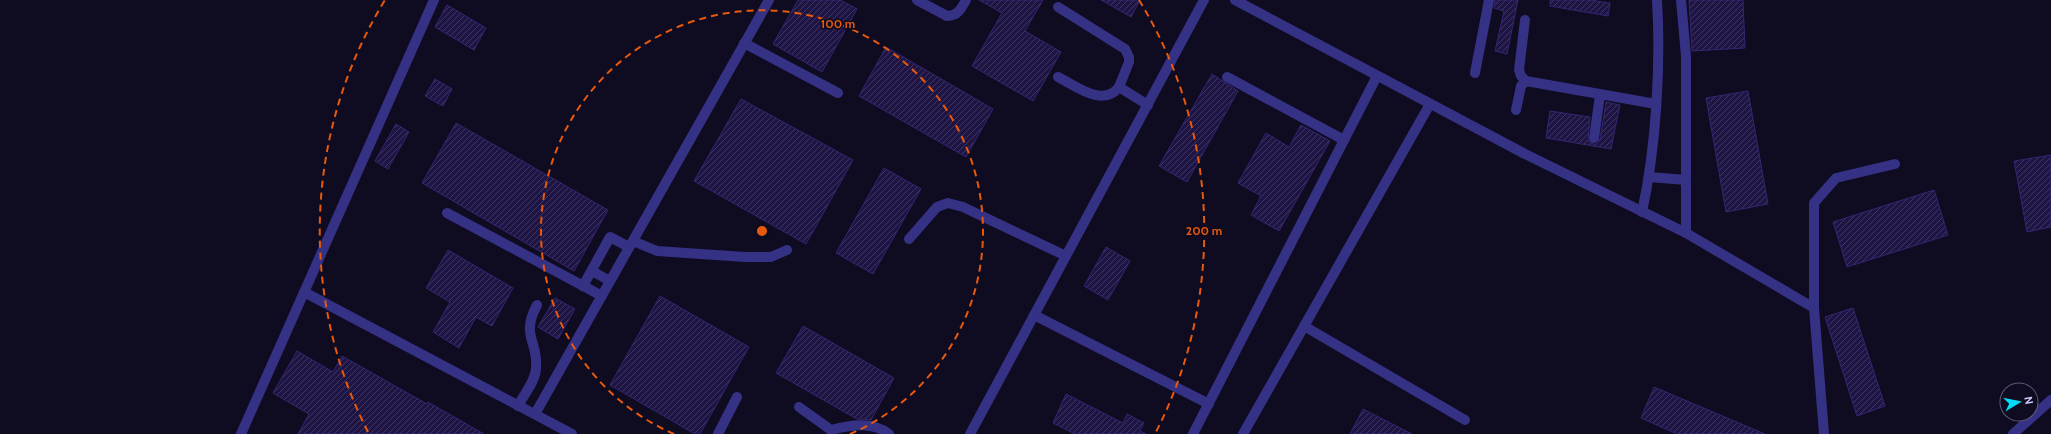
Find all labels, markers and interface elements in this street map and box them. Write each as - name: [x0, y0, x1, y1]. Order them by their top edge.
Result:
- text: 100 m: [821, 16, 855, 31]
- text: 200 m: [1186, 223, 1222, 238]
- centre of rings: [755, 224, 769, 238]
- north arrow: [1999, 382, 2039, 422]
- text: N: [2021, 395, 2036, 405]

